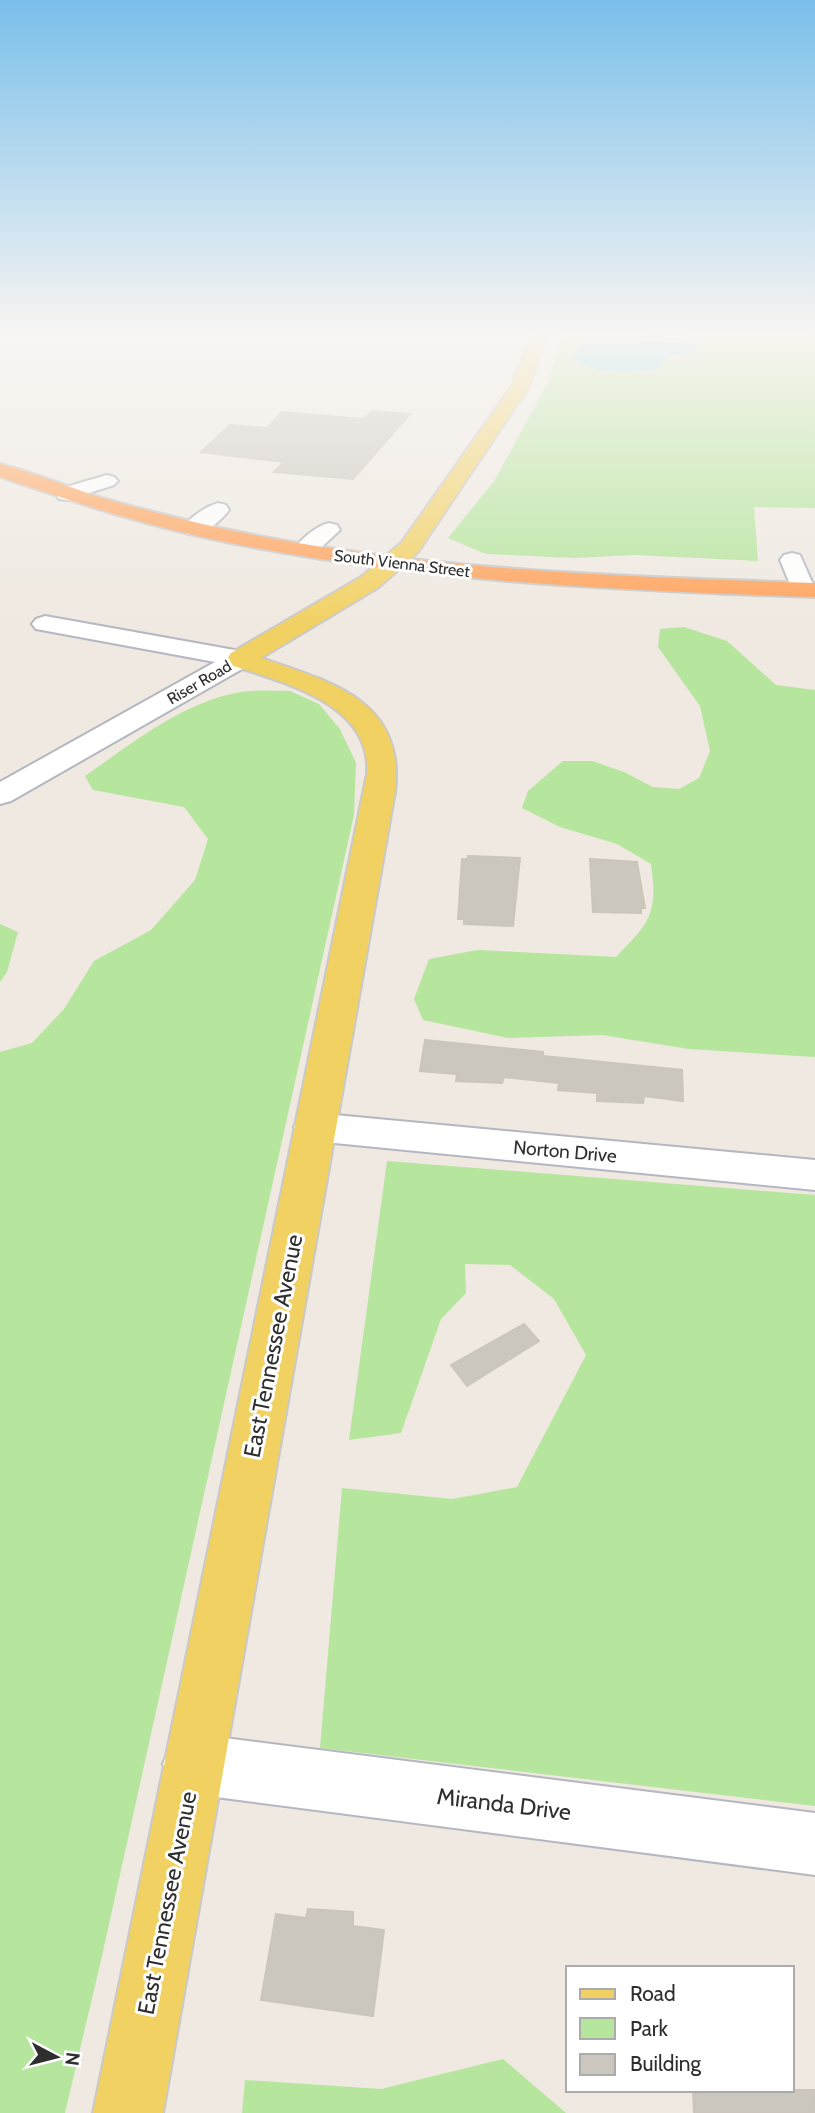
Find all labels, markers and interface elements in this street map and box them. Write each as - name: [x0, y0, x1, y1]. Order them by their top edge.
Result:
- street label: South Vienna Street: [333, 546, 471, 581]
- street label: Riser Road: [164, 656, 235, 708]
- street label: Norton Drive: [512, 1136, 618, 1168]
- street label: East Tennessee Avenue: [238, 1232, 308, 1460]
- street label: Miranda Drive: [435, 1782, 573, 1826]
- street label: East Tennessee Avenue: [132, 1789, 202, 2017]
- legend: [566, 1966, 794, 2092]
- text: Road: [630, 1981, 676, 2006]
- text: Park: [630, 2016, 668, 2041]
- north arrow: [21, 2022, 91, 2092]
- text: N: [60, 2051, 85, 2067]
- text: Building: [630, 2051, 702, 2076]

